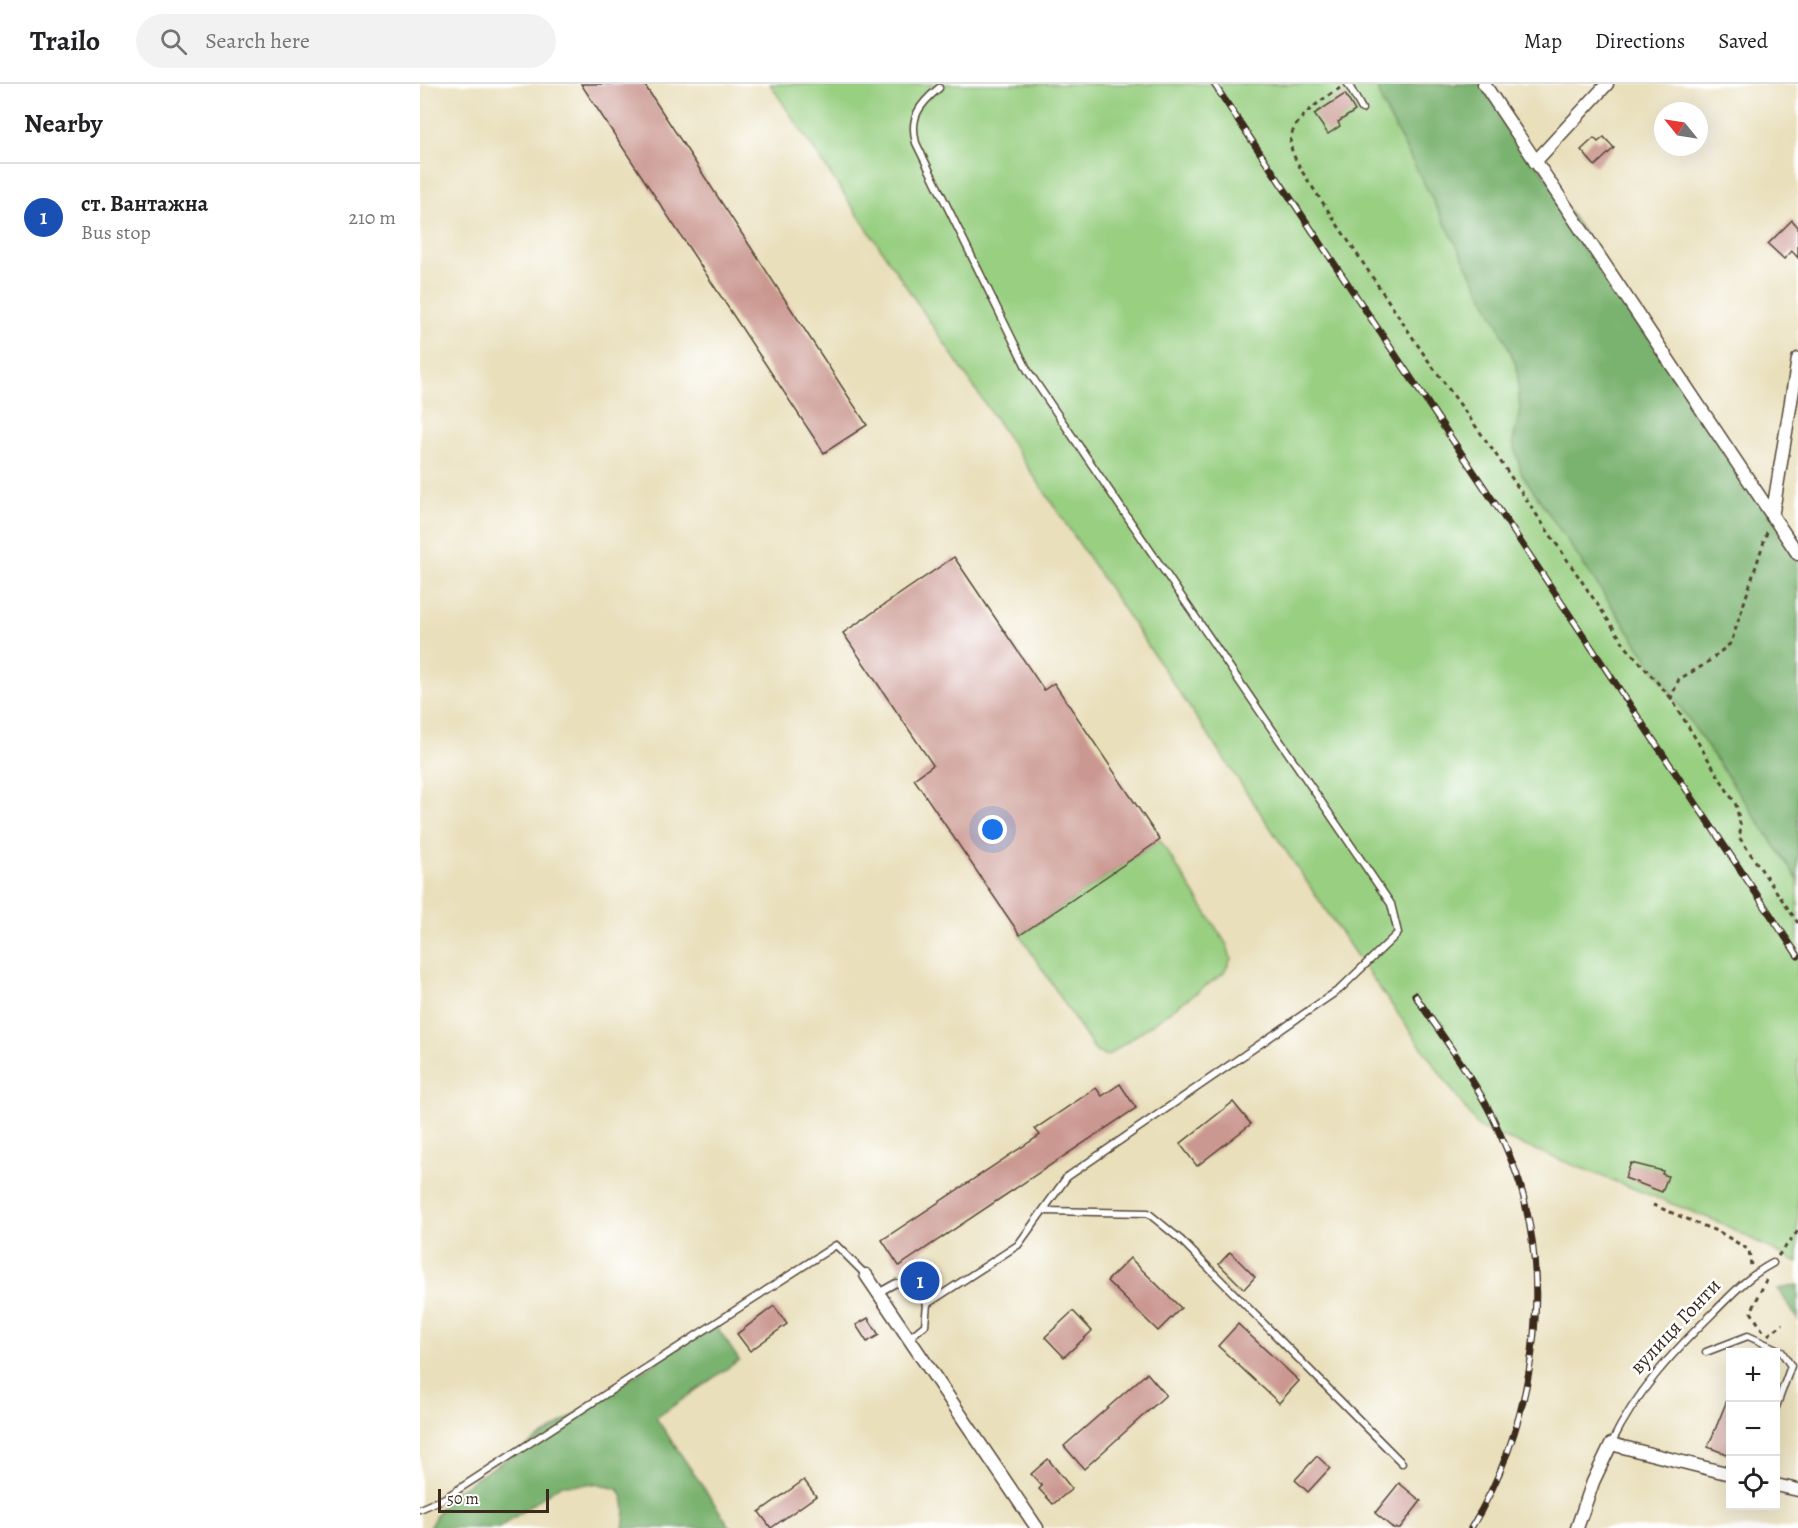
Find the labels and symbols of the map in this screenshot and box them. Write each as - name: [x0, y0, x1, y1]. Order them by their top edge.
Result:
- north arrow: [1654, 102, 1708, 156]
- your location: [978, 815, 1007, 844]
- pin: 1: [900, 1258, 940, 1304]
- street label: вулиця Гонти: [1623, 1272, 1727, 1380]
- scale bar: [438, 1486, 549, 1514]

